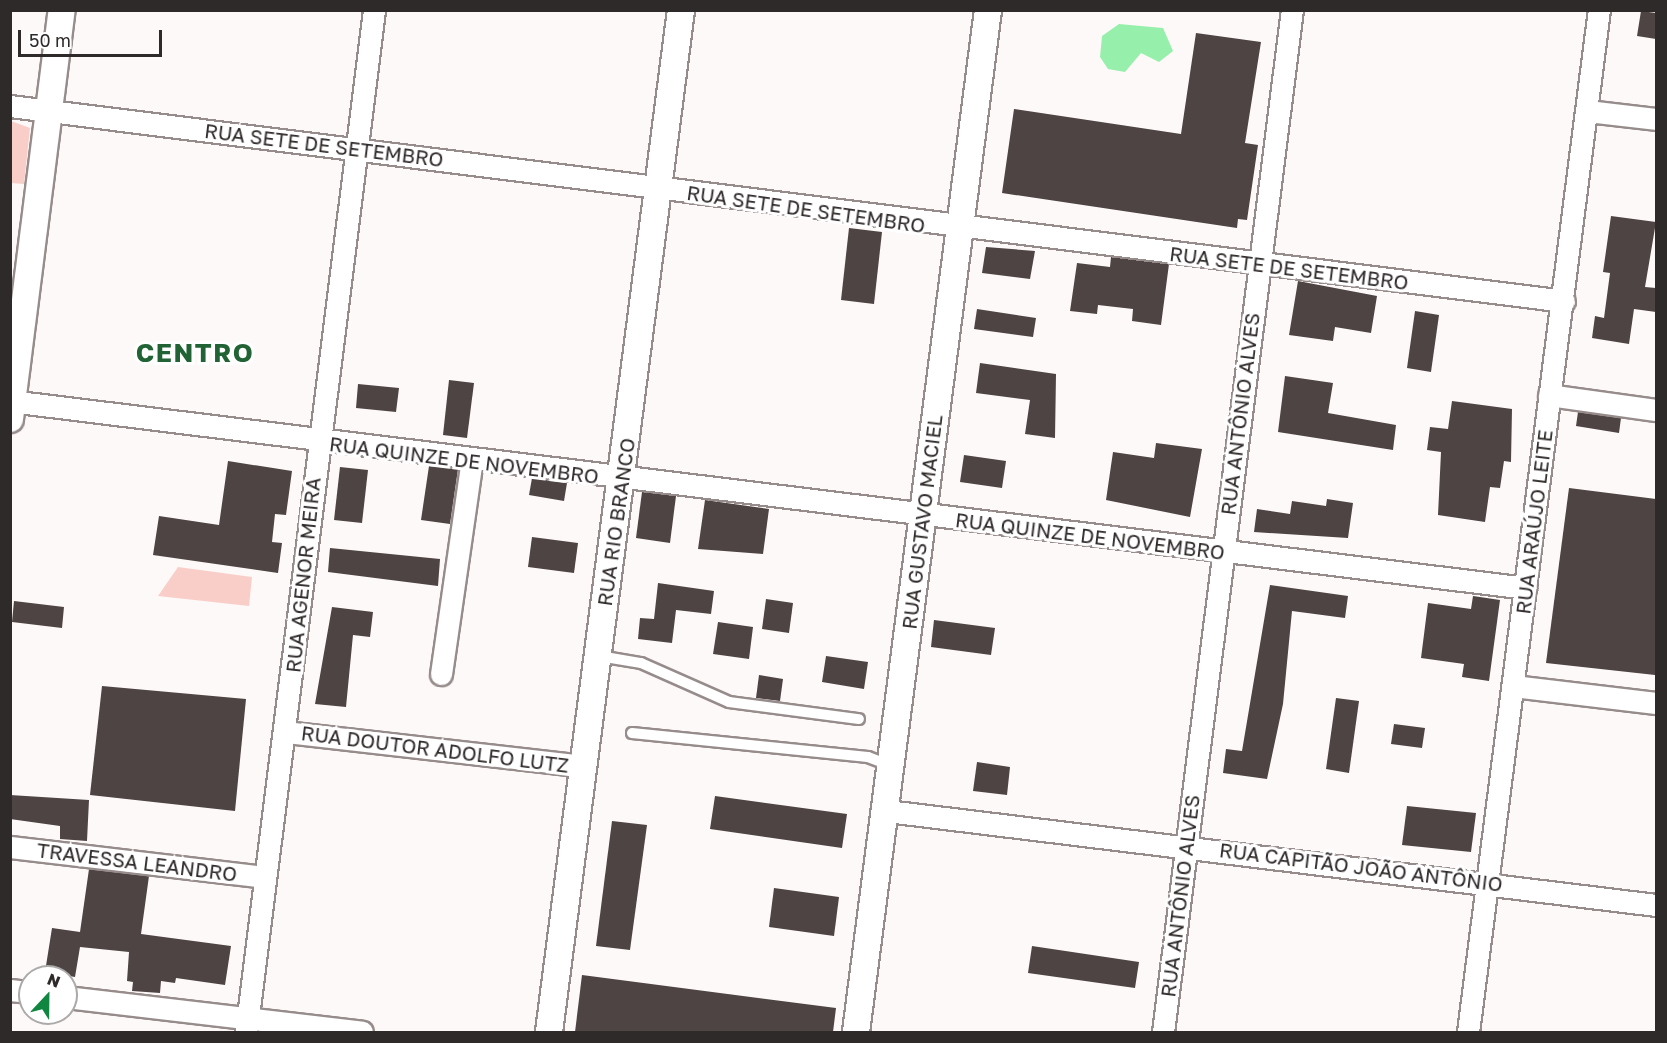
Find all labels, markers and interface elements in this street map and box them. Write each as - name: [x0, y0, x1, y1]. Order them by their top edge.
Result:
- scale bar: [21, 18, 165, 56]
- text: 50 m: [29, 29, 71, 51]
- street label: RUA SETE DE SETEMBRO: [203, 118, 445, 172]
- street label: RUA SETE DE SETEMBRO: [685, 180, 927, 238]
- street label: RUA SETE DE SETEMBRO: [1168, 241, 1410, 295]
- street label: RUA ANTÔNIO ALVES: [1216, 311, 1264, 517]
- district label: CENTRO: [136, 337, 254, 369]
- street label: RUA GUSTAVO MACIEL: [897, 413, 947, 631]
- street label: RUA ARAÚJO LEITE: [1511, 428, 1557, 616]
- street label: RUA QUINZE DE NOVEMBRO: [328, 432, 600, 488]
- street label: RUA RIO BRANCO: [592, 436, 640, 608]
- street label: RUA AGENOR MEIRA: [281, 476, 325, 674]
- street label: RUA QUINZE DE NOVEMBRO: [954, 508, 1226, 564]
- street label: RUA DOUTOR ADOLFO LUTZ: [300, 721, 570, 777]
- street label: RUA ANTÔNIO ALVES: [1156, 793, 1204, 999]
- street label: TRAVESSA LEANDRO: [35, 838, 239, 886]
- street label: RUA CAPITÃO JOÃO ANTÔNIO: [1218, 838, 1504, 896]
- north arrow: [18, 965, 78, 1025]
- text: N: [45, 969, 63, 992]

